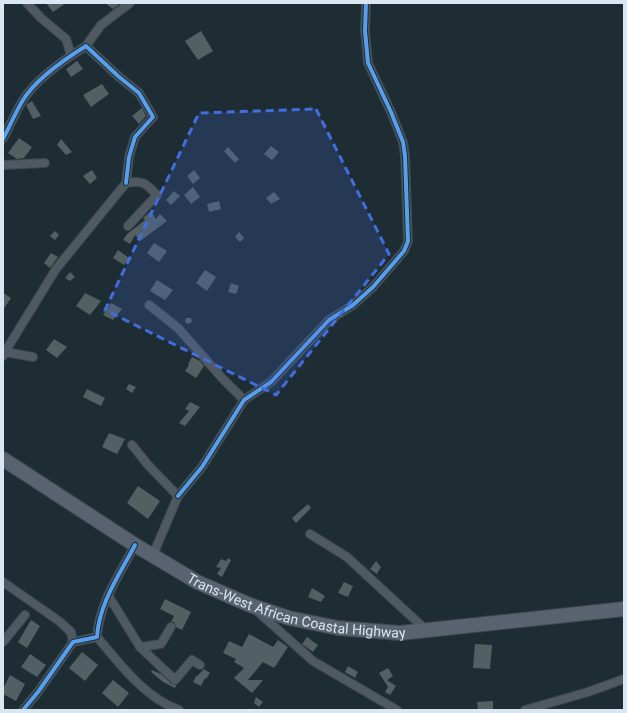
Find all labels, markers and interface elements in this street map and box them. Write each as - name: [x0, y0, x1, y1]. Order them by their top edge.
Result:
- street label: Trans-West African Coastal Highway: [184, 570, 407, 641]

